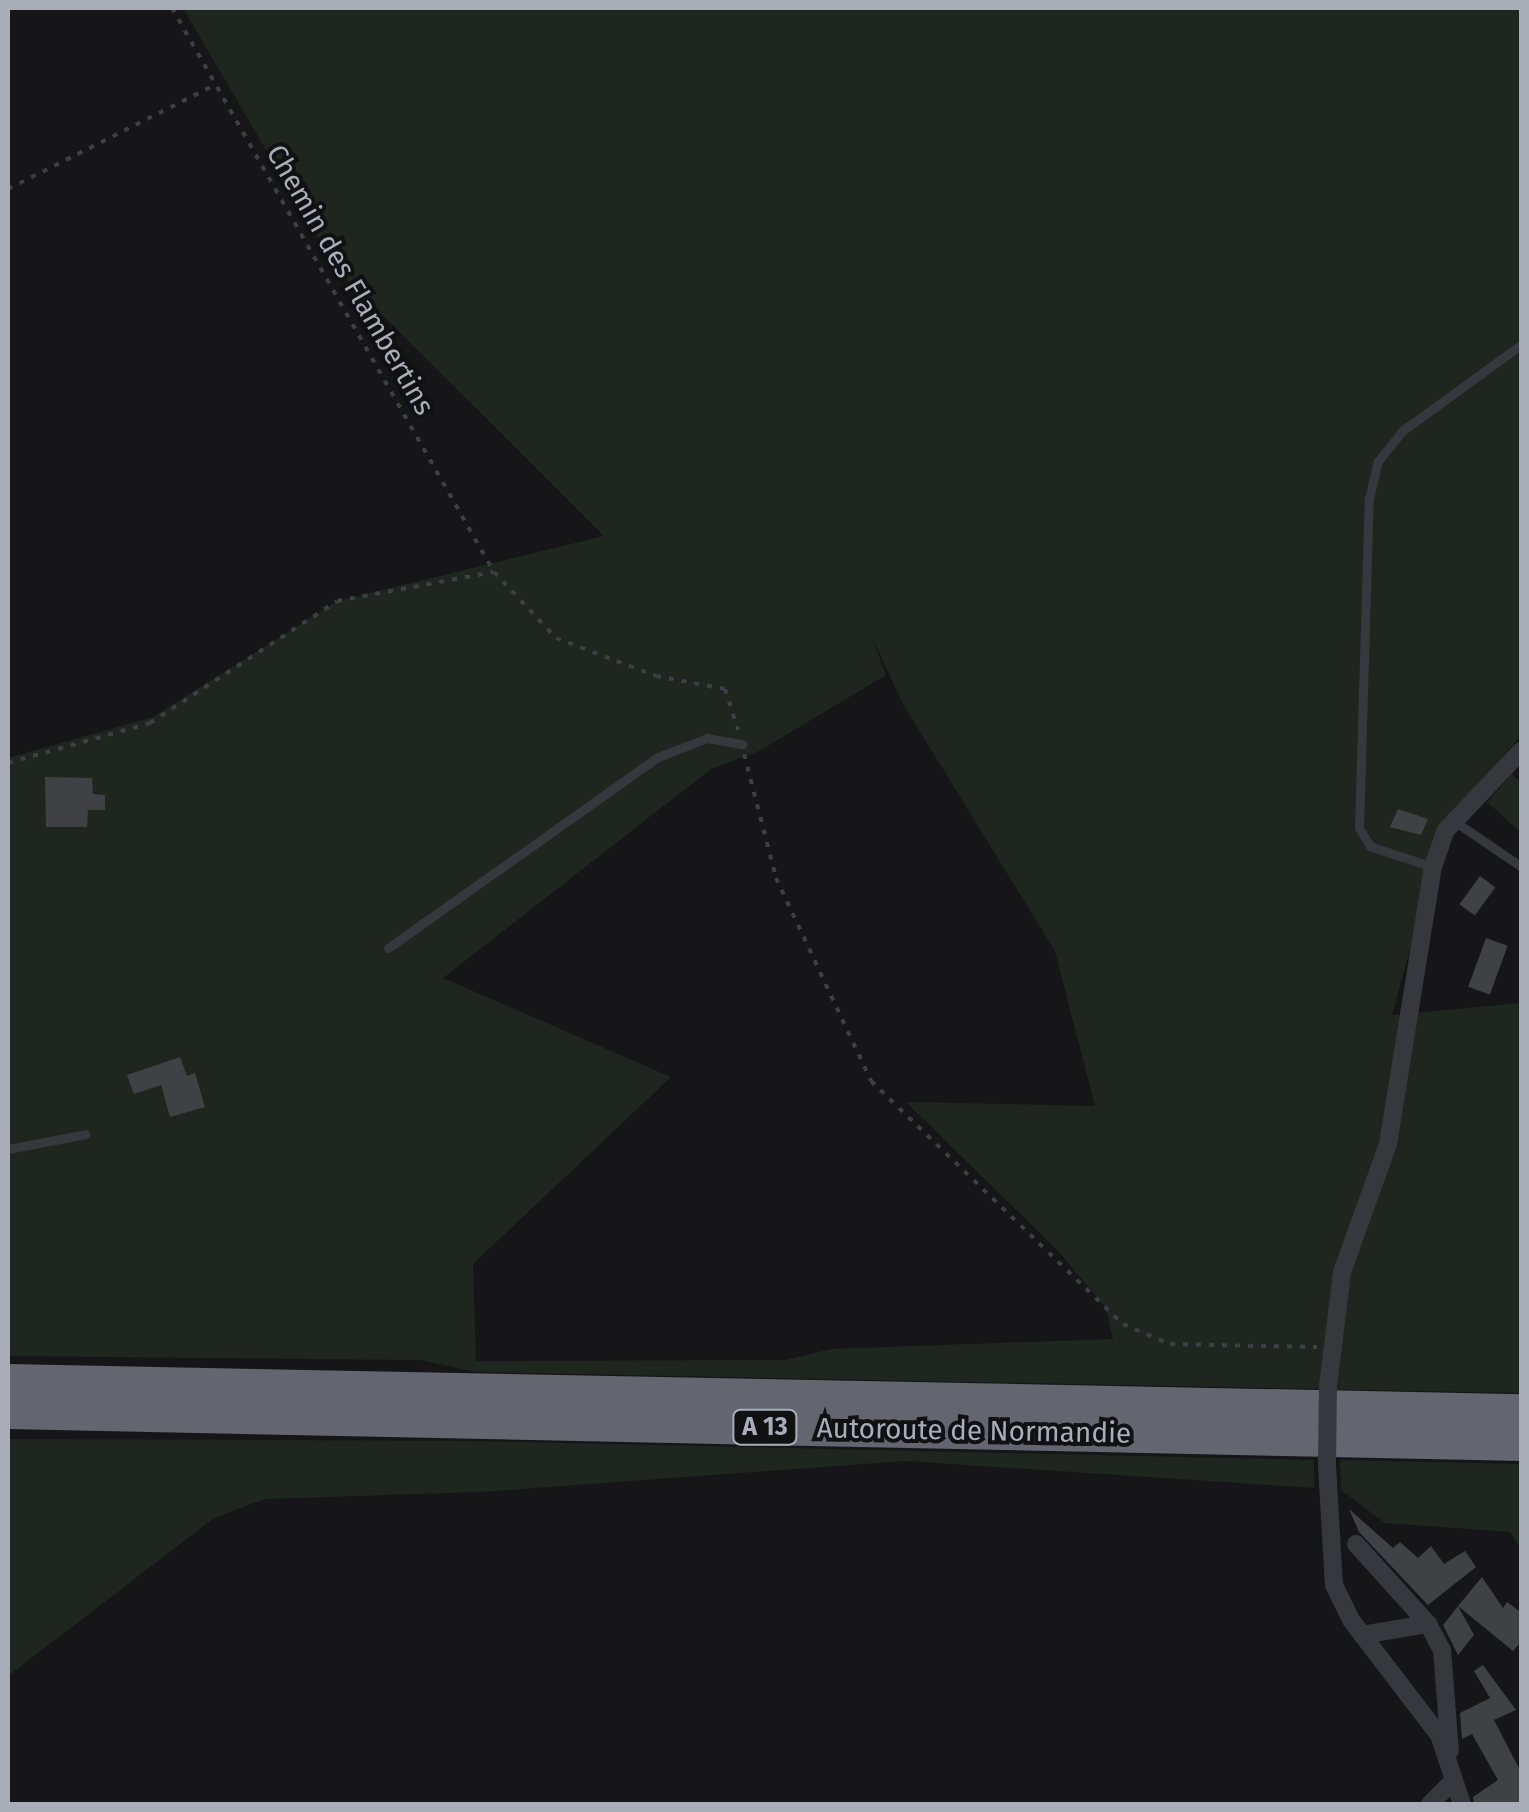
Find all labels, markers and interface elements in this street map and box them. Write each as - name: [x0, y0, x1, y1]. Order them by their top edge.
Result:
- street label: Chemin des Flambertins: [259, 139, 441, 421]
- road number: A 13: [730, 1407, 800, 1447]
- street label: Autoroute de Normandie: [816, 1411, 1132, 1451]

